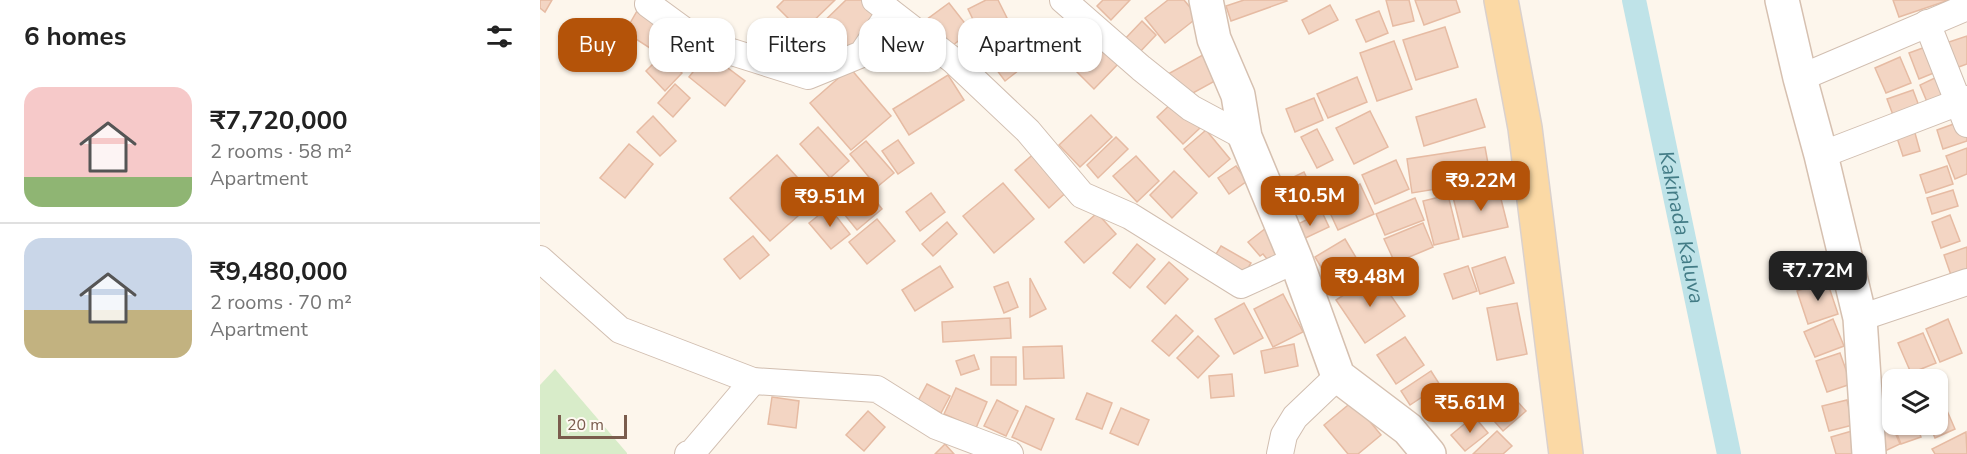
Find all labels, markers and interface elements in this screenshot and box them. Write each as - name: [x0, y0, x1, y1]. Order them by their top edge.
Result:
- chip: Buy: [558, 18, 637, 72]
- chip: Rent: [649, 18, 735, 72]
- chip: Filters: [747, 18, 847, 72]
- chip: New: [859, 18, 946, 72]
- chip: Apartment: [958, 18, 1102, 72]
- text: 6 homes: [24, 19, 126, 54]
- icon: filters: [483, 20, 516, 53]
- text: ₹7,720,000: [210, 103, 348, 138]
- icon: home: [72, 111, 144, 183]
- text: 2 rooms · 58 m²: [210, 138, 352, 165]
- water label: Kakinada Kaluva: [1652, 148, 1711, 306]
- pin: ₹9.22M: [1432, 161, 1530, 212]
- text: Apartment: [210, 165, 308, 192]
- text: ₹9.22M: [1446, 167, 1516, 194]
- pin: ₹10.5M: [1261, 176, 1359, 227]
- pin: ₹9.51M: [781, 177, 879, 228]
- text: ₹10.5M: [1275, 182, 1345, 209]
- text: ₹9.51M: [795, 183, 865, 210]
- pin: ₹7.72M: [1769, 251, 1867, 302]
- text: ₹9,480,000: [210, 254, 348, 289]
- pin: ₹9.48M: [1321, 257, 1419, 308]
- text: ₹7.72M: [1783, 257, 1853, 284]
- icon: home: [72, 262, 144, 334]
- text: ₹9.48M: [1335, 263, 1405, 290]
- text: 2 rooms · 70 m²: [210, 289, 352, 316]
- text: Apartment: [210, 316, 308, 343]
- map controls: [1882, 369, 1948, 435]
- button: layers: [1882, 369, 1948, 435]
- pin: ₹5.61M: [1421, 383, 1519, 434]
- text: ₹5.61M: [1435, 389, 1505, 416]
- scale bar: [558, 412, 627, 440]
- text: 20 m: [567, 414, 604, 436]

